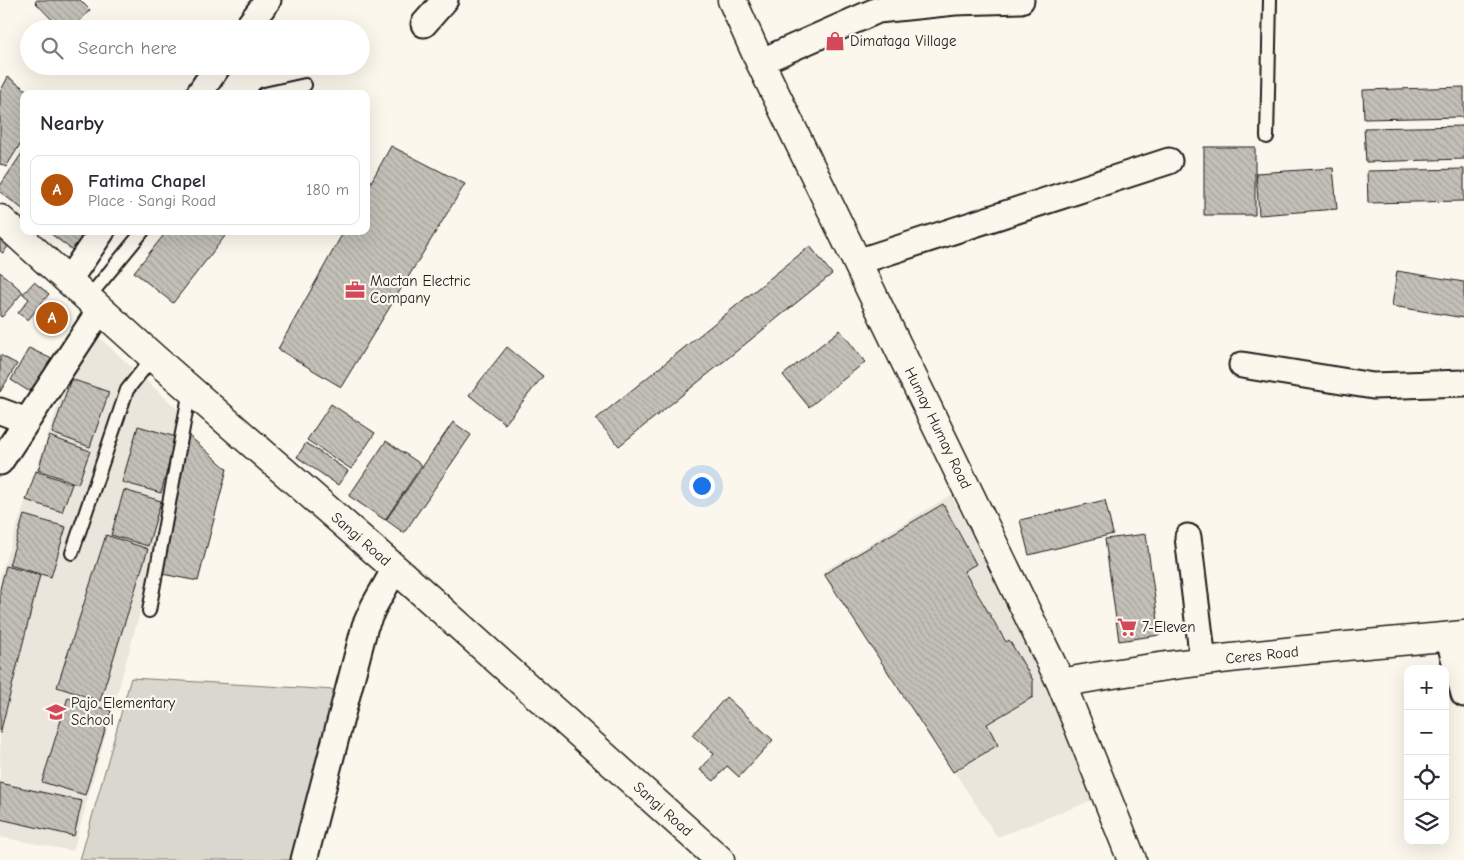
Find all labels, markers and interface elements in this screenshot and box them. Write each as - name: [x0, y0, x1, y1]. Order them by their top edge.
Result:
- search box: [20, 20, 370, 75]
- shop icon: Dimataga Village: [824, 30, 846, 52]
- place label: Dimataga Village: [850, 32, 957, 50]
- icon: search: [38, 34, 66, 62]
- text: Search here: [78, 37, 177, 59]
- text: Nearby: [40, 111, 104, 135]
- text: Fatima Chapel: [88, 170, 206, 192]
- text: A: [53, 181, 61, 199]
- text: 180 m: [306, 181, 349, 199]
- text: Place · Sangi Road: [88, 192, 216, 210]
- place label: Mactan Electric Company: [370, 272, 470, 307]
- office icon: Mactan Electric Company: [344, 279, 366, 301]
- pin: A: [36, 299, 68, 337]
- street label: Humay Humay Road: [901, 364, 975, 492]
- your location: [689, 473, 715, 499]
- street label: Sangi Road: [328, 508, 394, 570]
- supermarket icon: 7-Eleven: [1116, 616, 1138, 638]
- place label: 7-Eleven: [1142, 618, 1196, 636]
- street label: Ceres Road: [1224, 642, 1300, 668]
- map controls: [1404, 665, 1449, 845]
- button: +: [1404, 665, 1449, 710]
- place label: Pajo Elementary School: [71, 694, 176, 729]
- school or university icon: Pajo Elementary School: [45, 701, 67, 723]
- button: −: [1404, 710, 1449, 755]
- button: locate: [1404, 755, 1449, 800]
- street label: Sangi Road: [630, 778, 696, 840]
- button: layers: [1404, 800, 1449, 845]

